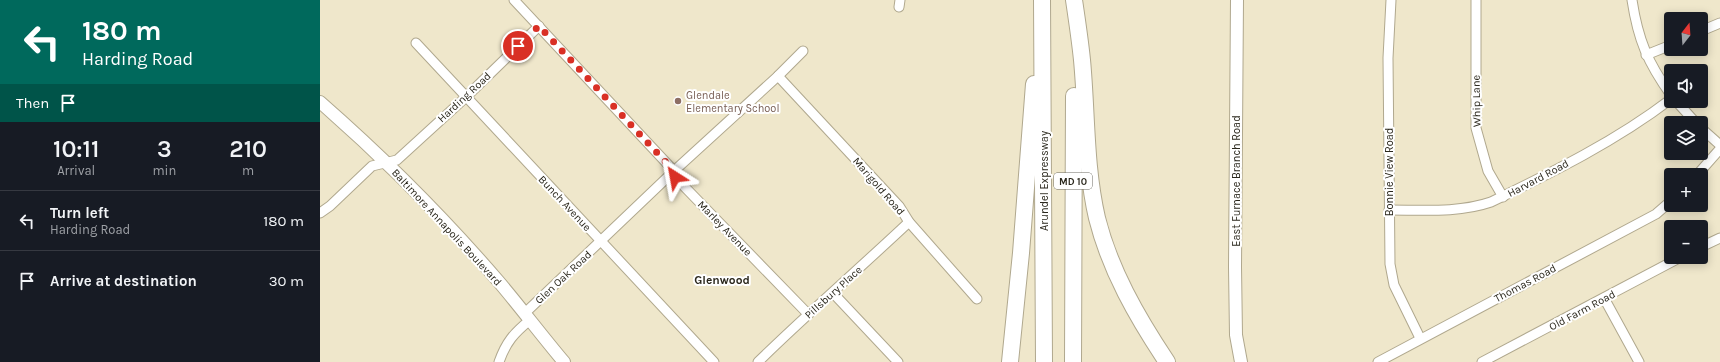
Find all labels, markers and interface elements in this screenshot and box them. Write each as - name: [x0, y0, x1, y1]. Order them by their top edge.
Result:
- north arrow: [1664, 12, 1708, 56]
- map controls: [1664, 12, 1708, 264]
- text: 180 m: [82, 14, 161, 47]
- icon: left: [16, 16, 68, 68]
- pin: [501, 29, 535, 63]
- icon: arrive: [507, 35, 529, 57]
- text: Harding Road: [82, 48, 193, 70]
- button: sound: [1664, 64, 1708, 108]
- street label: Harding Road: [435, 69, 494, 125]
- street label: Whip Lane: [1470, 74, 1483, 127]
- place label: Glendale Elementary School: [686, 89, 779, 115]
- icon: arrive: [57, 92, 79, 114]
- text: Then: [16, 94, 49, 112]
- marker: Glendale Elementary School: [673, 96, 683, 106]
- street label: East Furnace Branch Road: [1230, 115, 1243, 247]
- button: layers: [1664, 116, 1708, 160]
- street label: Bonnie View Road: [1383, 128, 1396, 216]
- street label: Arundel Expressway: [1038, 131, 1051, 231]
- text: 10:11: [53, 135, 99, 163]
- text: 3: [157, 135, 172, 163]
- text: 210: [229, 135, 267, 163]
- street label: Marigold Road: [850, 155, 907, 218]
- position arrow: [654, 156, 696, 198]
- street label: Harvard Road: [1505, 157, 1571, 200]
- text: Arrival: [57, 163, 95, 178]
- text: min: [152, 163, 176, 178]
- text: m: [242, 163, 254, 178]
- street label: Baltimore Annapolis Boulevard: [389, 166, 504, 288]
- button: +: [1664, 168, 1708, 212]
- street label: Bunch Avenue: [536, 173, 594, 234]
- road number: MD 10: [1054, 173, 1092, 189]
- street label: Marley Avenue: [695, 198, 755, 259]
- text: Turn left: [50, 204, 109, 222]
- icon: left: [16, 210, 38, 232]
- text: 180 m: [263, 212, 304, 230]
- button: −: [1664, 220, 1708, 264]
- text: Harding Road: [50, 222, 130, 237]
- street label: Glen Oak Road: [532, 248, 594, 307]
- street label: Thomas Road: [1492, 262, 1558, 305]
- street label: Pillsbury Place: [802, 263, 865, 322]
- icon: arrive: [16, 270, 38, 292]
- text: Arrive at destination: [50, 272, 197, 290]
- text: 30 m: [269, 272, 304, 290]
- district label: Glenwood: [694, 273, 750, 287]
- street label: Old Farm Road: [1547, 288, 1618, 333]

